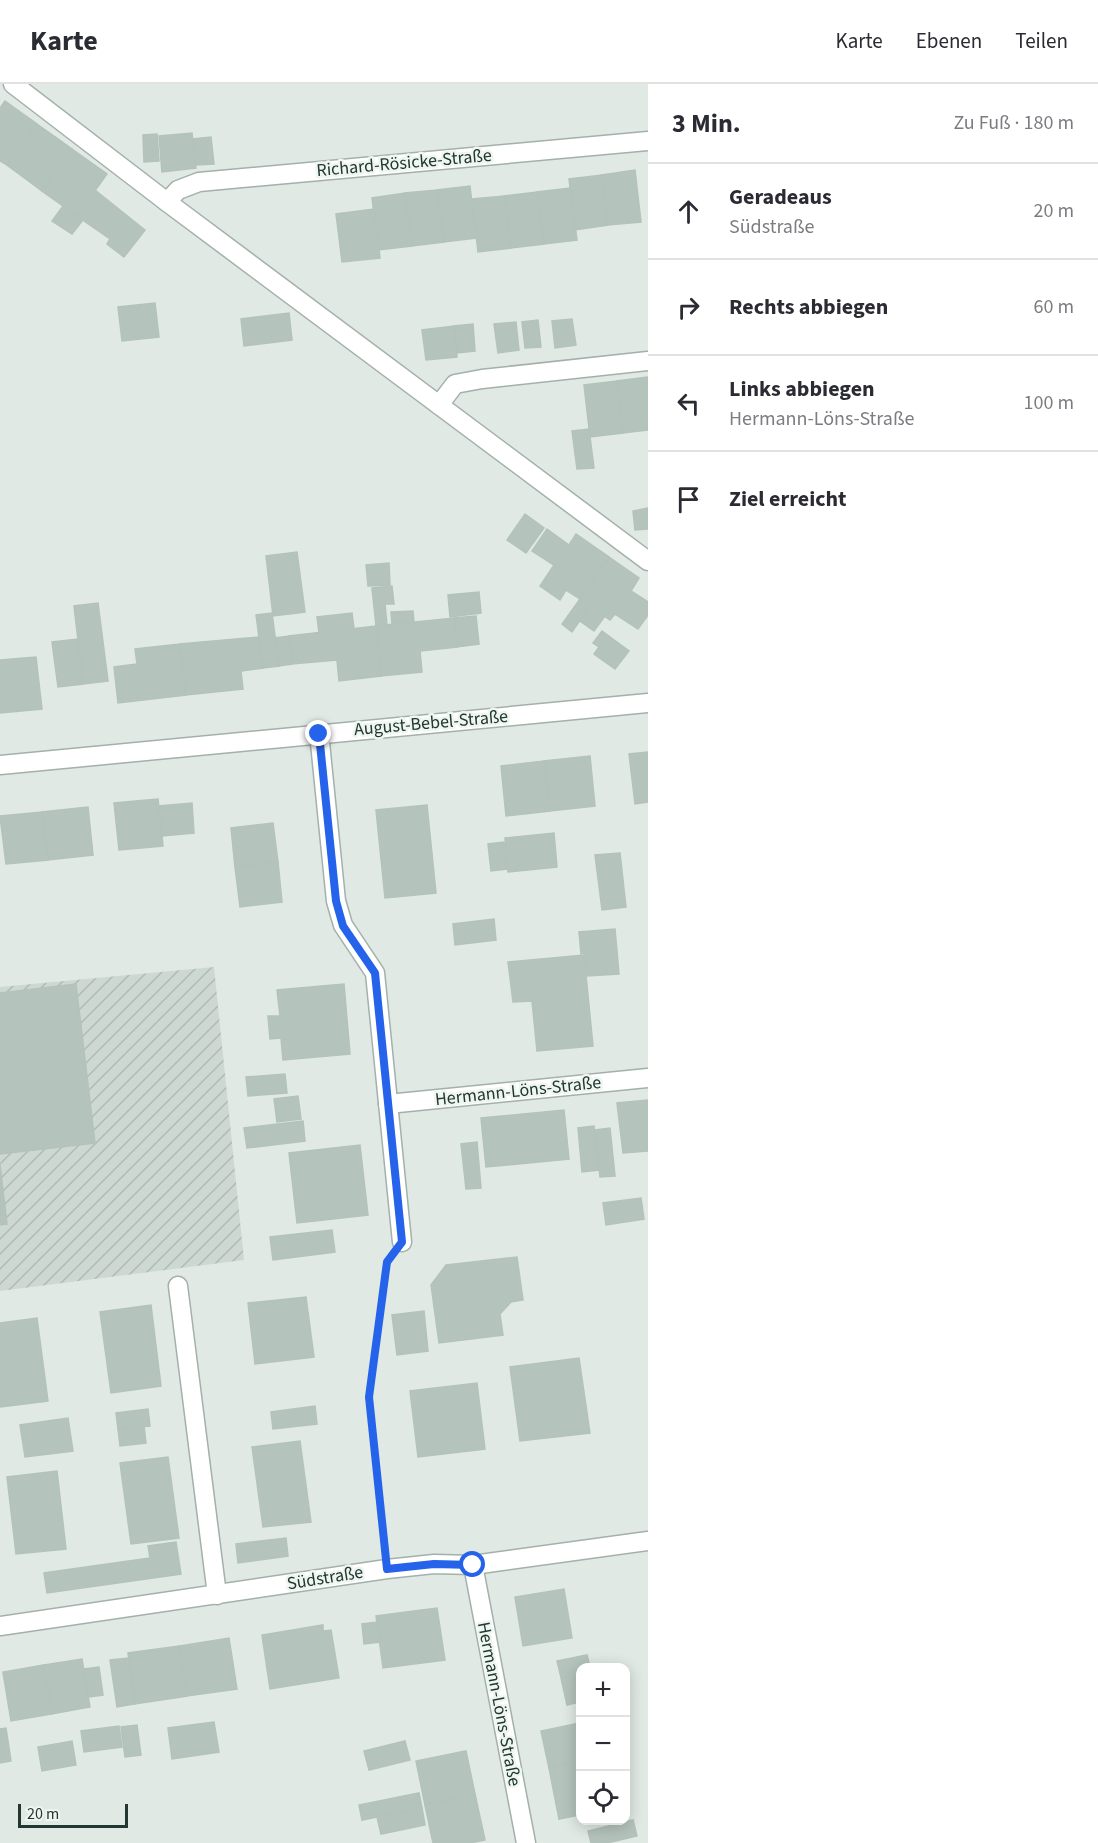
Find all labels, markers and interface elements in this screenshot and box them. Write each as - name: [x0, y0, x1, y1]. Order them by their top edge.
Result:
- text: Karte: [30, 21, 98, 61]
- text: Karte: [836, 26, 883, 56]
- text: Ebenen: [916, 26, 982, 56]
- text: Teilen: [1015, 26, 1068, 56]
- text: 3 Min.: [672, 105, 741, 142]
- text: Zu Fuß · 180 m: [953, 109, 1074, 137]
- street label: Richard-Rösicke-Straße: [315, 143, 493, 183]
- text: Geradeaus: [729, 181, 832, 213]
- icon: ahead: [672, 195, 705, 228]
- text: 20 m: [1034, 197, 1074, 225]
- text: Südstraße: [729, 213, 814, 241]
- icon: right: [672, 291, 705, 324]
- text: Rechts abbiegen: [729, 291, 888, 323]
- text: 60 m: [1034, 293, 1074, 321]
- text: Links abbiegen: [729, 373, 875, 405]
- icon: left: [672, 387, 705, 420]
- text: 100 m: [1024, 389, 1074, 417]
- text: Hermann-Löns-Straße: [729, 405, 914, 433]
- icon: arrive: [672, 483, 705, 516]
- text: Ziel erreicht: [729, 483, 847, 515]
- street label: August-Bebel-Straße: [353, 704, 509, 742]
- route end: [305, 720, 331, 746]
- street label: Hermann-Löns-Straße: [434, 1070, 602, 1112]
- route start: [459, 1551, 485, 1577]
- street label: Südstraße: [285, 1560, 365, 1596]
- street label: Hermann-Löns-Straße: [471, 1620, 527, 1788]
- map controls: [576, 1663, 630, 1825]
- button: +: [576, 1663, 630, 1717]
- button: −: [576, 1717, 630, 1771]
- button: locate: [576, 1771, 630, 1825]
- scale bar: [18, 1801, 128, 1828]
- text: 20 m: [27, 1803, 59, 1825]

